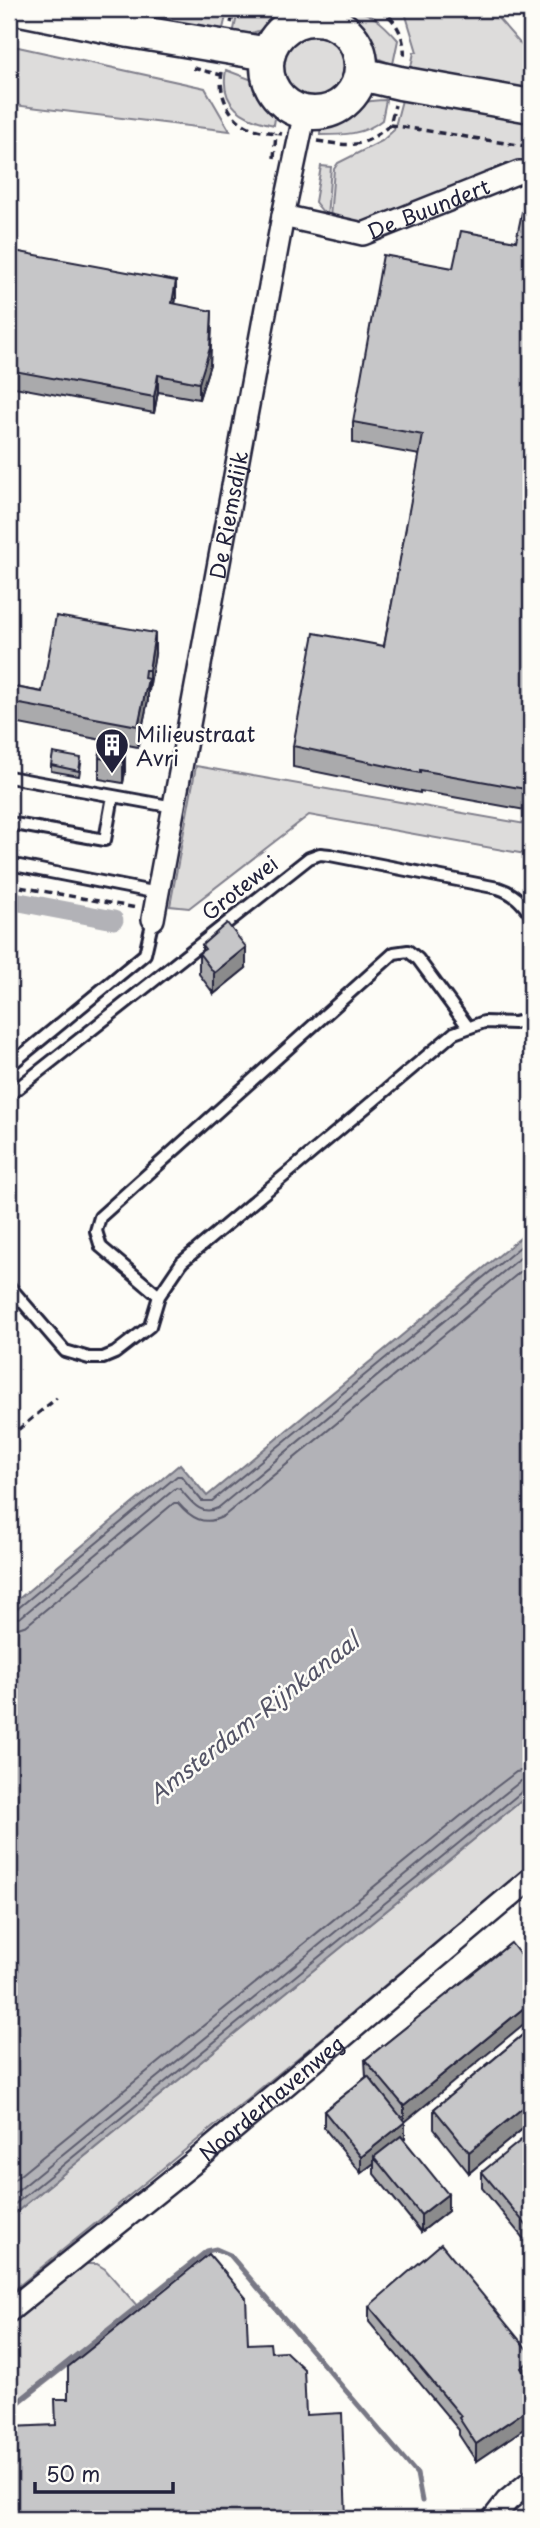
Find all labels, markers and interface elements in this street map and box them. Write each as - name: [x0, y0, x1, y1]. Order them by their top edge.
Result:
- street label: De Buundert: [362, 169, 494, 247]
- street label: De Riemsdijk: [200, 448, 255, 581]
- place label: Milieustraat Avri: [136, 717, 255, 773]
- building icon: Milieustraat Avri: [93, 726, 131, 775]
- street label: Grotewei: [194, 847, 284, 927]
- water label: Amsterdam-Rijnkanaal: [140, 1621, 369, 1811]
- street label: Noorderhavenweg: [191, 2027, 351, 2168]
- scale bar: [35, 2451, 173, 2495]
- text: 50 m: [46, 2457, 100, 2489]

